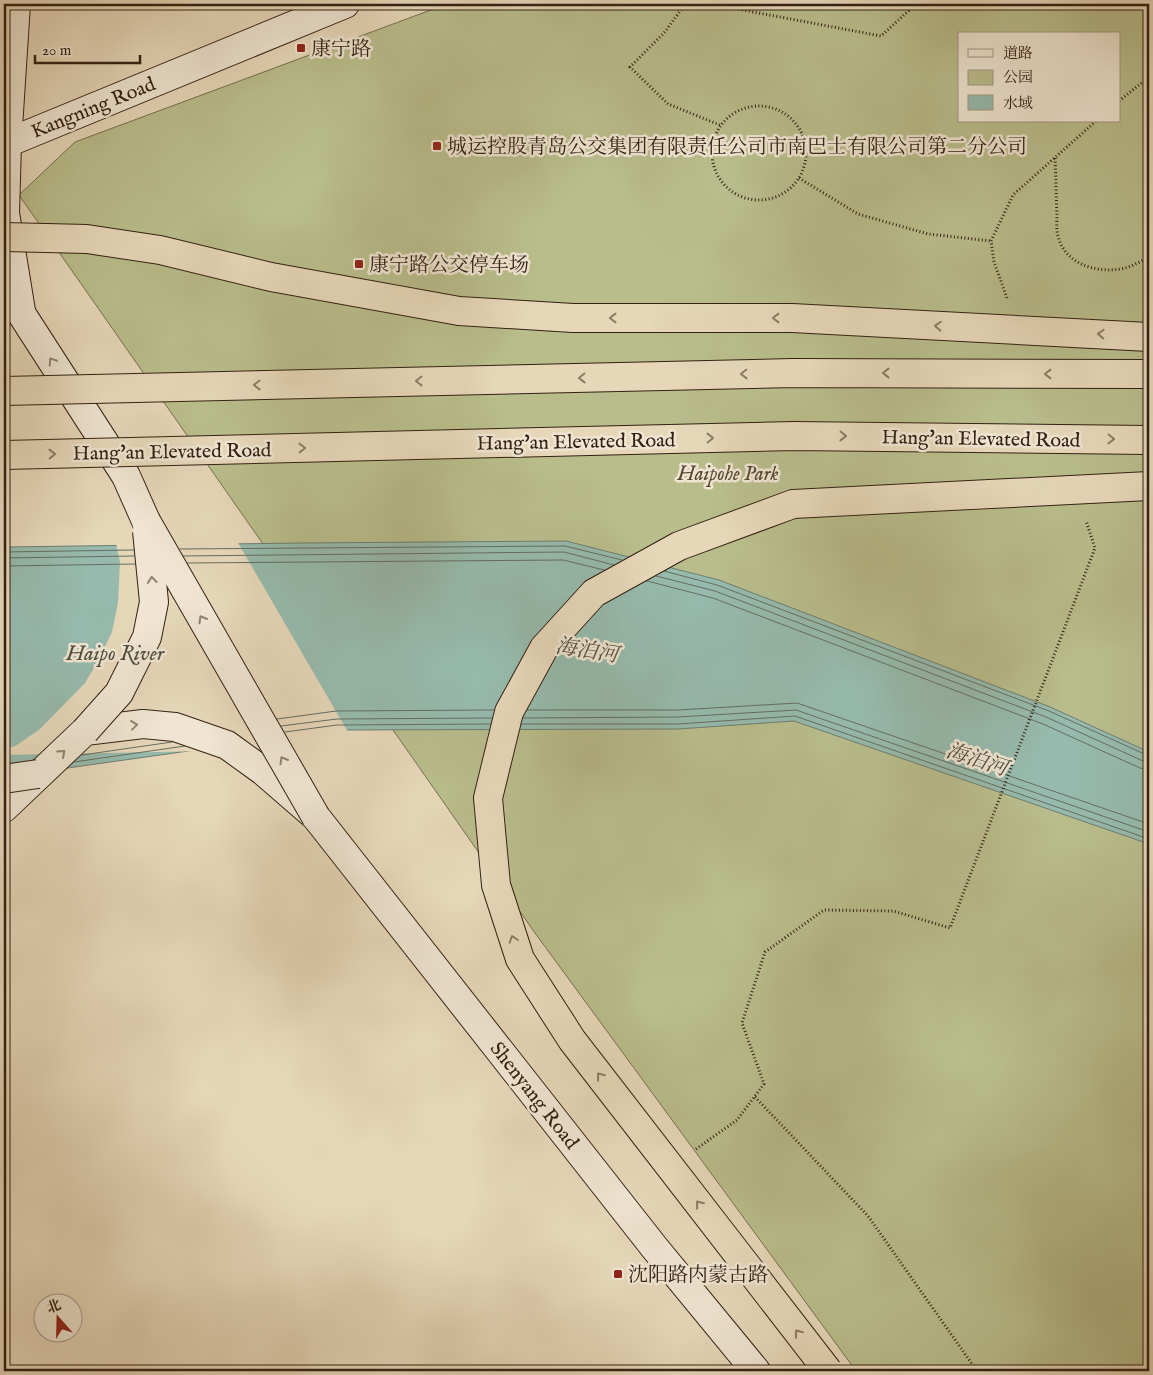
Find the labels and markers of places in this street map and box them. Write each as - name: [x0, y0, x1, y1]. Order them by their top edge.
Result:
- place label: 康宁路: [311, 37, 371, 62]
- marker: 康宁路: [295, 42, 307, 54]
- place label: 城运控股青岛公交集团有限责任公司市南巴士有限公司第二分公司: [447, 135, 1027, 160]
- marker: 城运控股青岛公交集团有限责任公司市南巴士有限公司第二分公司: [431, 140, 443, 152]
- place label: 康宁路公交停车场: [369, 253, 529, 278]
- marker: 康宁路公交停车场: [353, 258, 365, 270]
- place label: 沈阳路内蒙古路: [628, 1263, 768, 1288]
- marker: 沈阳路内蒙古路: [612, 1268, 624, 1280]

